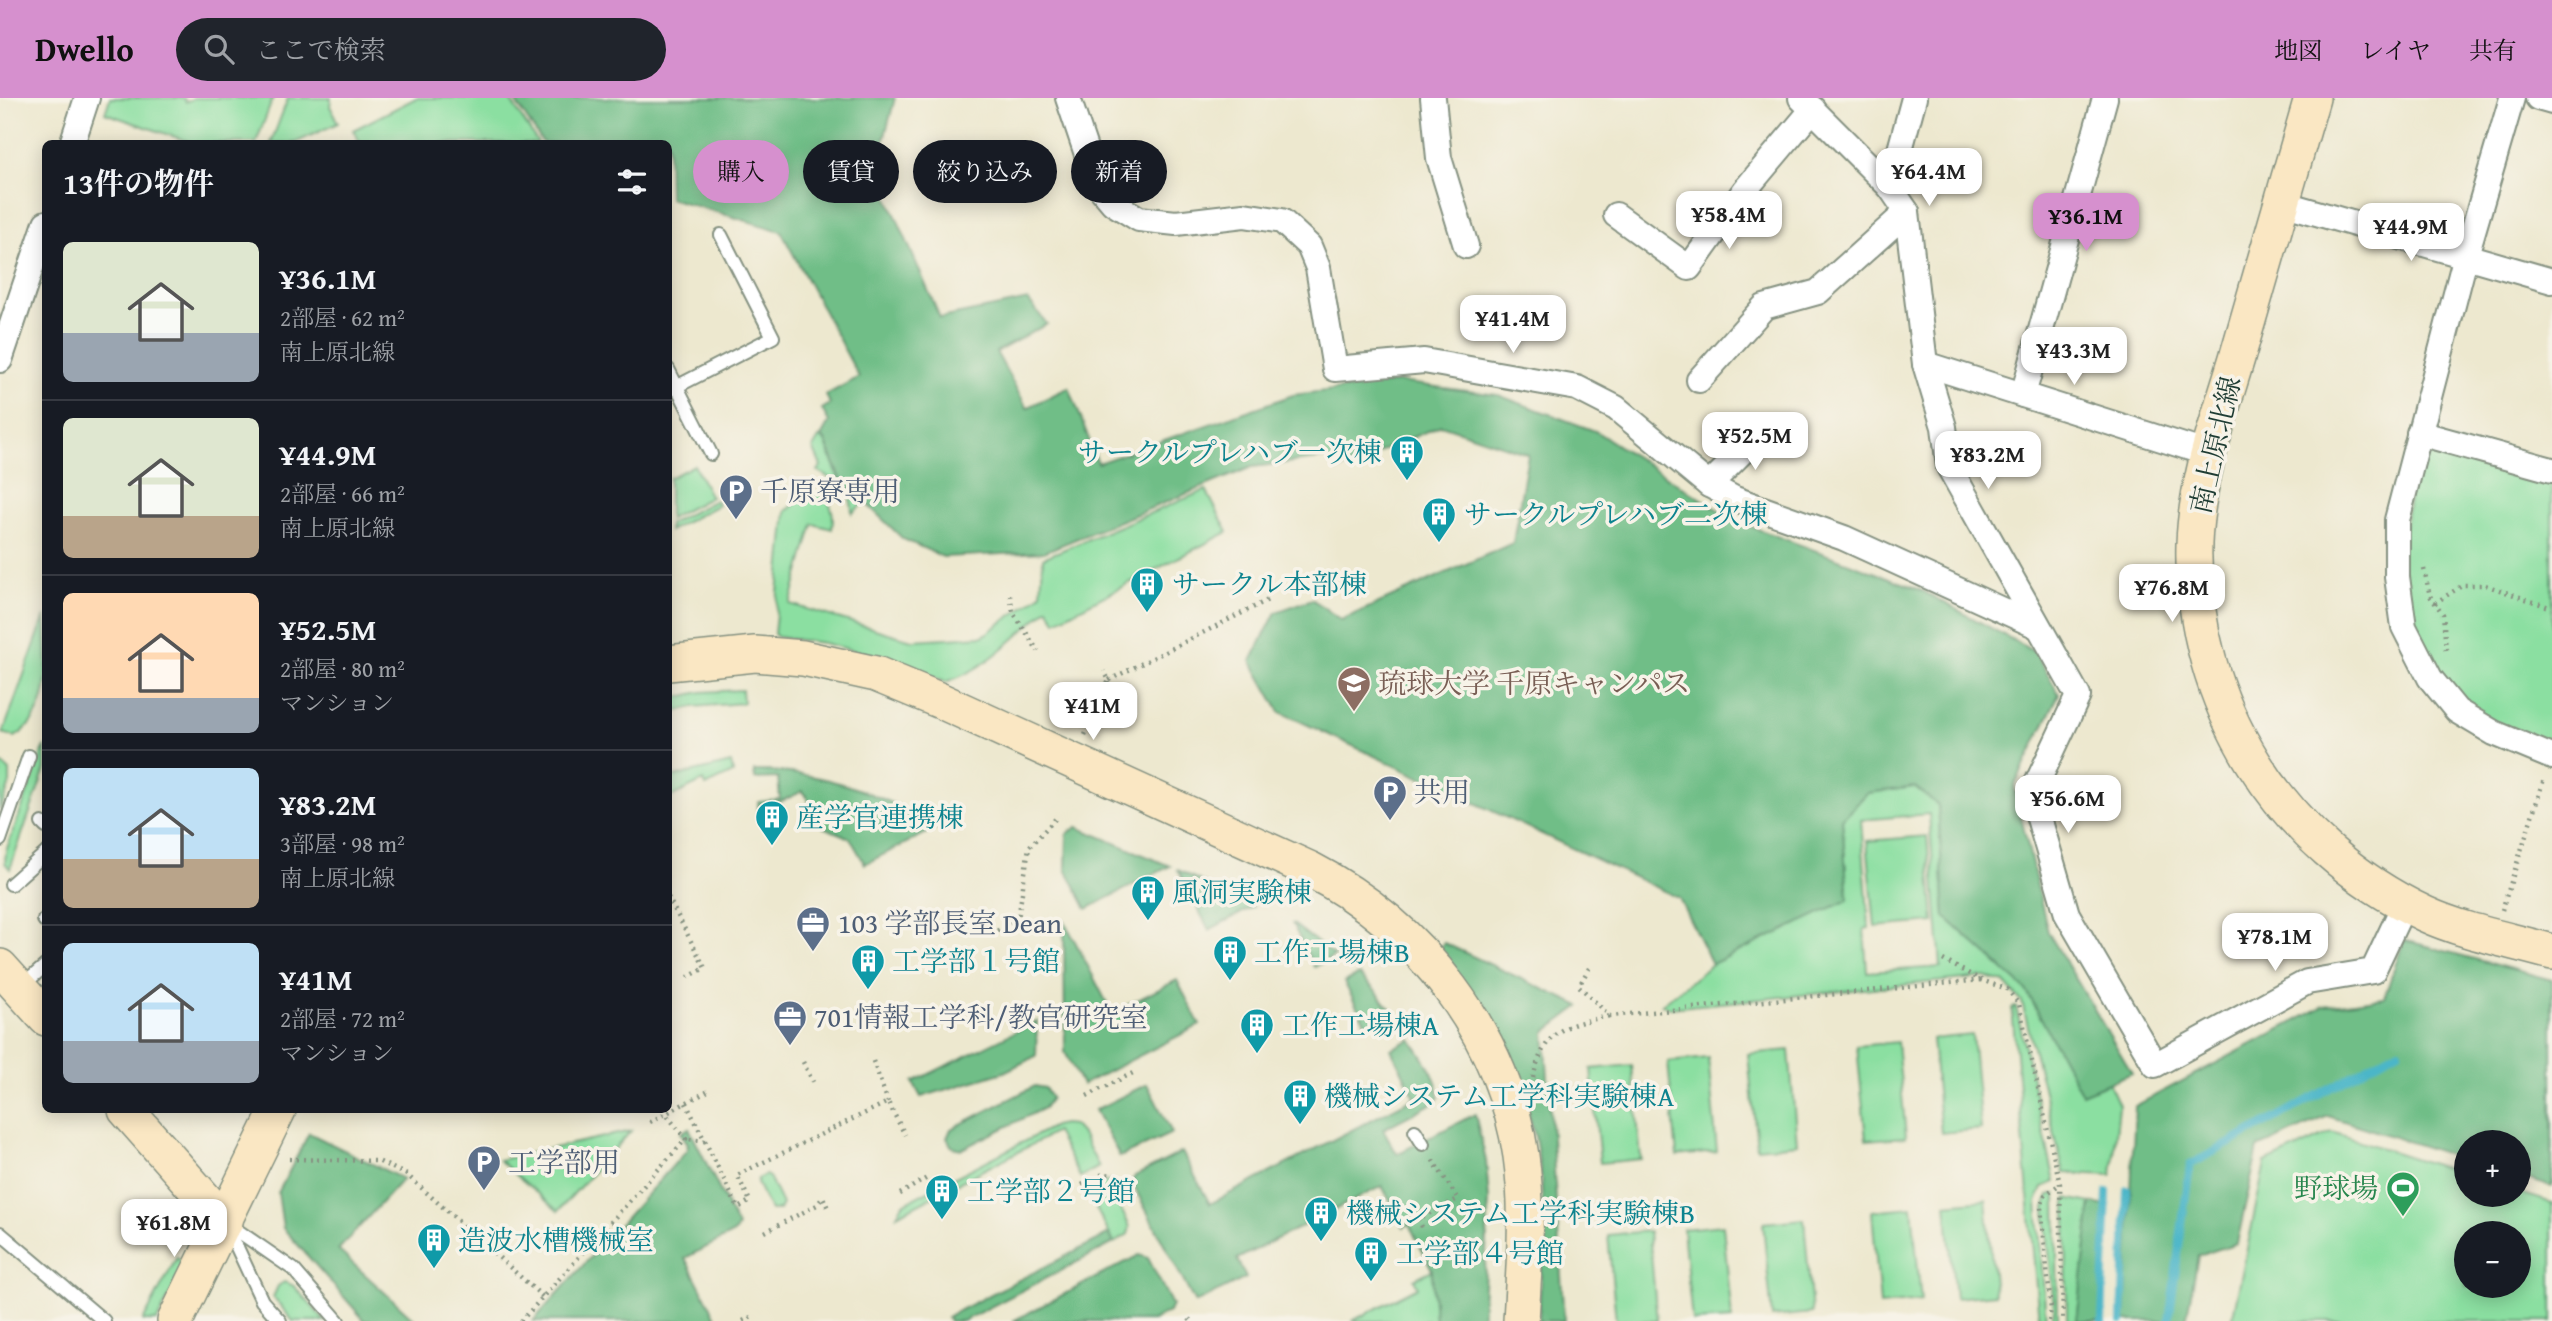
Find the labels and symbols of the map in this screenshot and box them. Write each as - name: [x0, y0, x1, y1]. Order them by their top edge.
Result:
- pin: ¥64.4M: [1872, 148, 1986, 208]
- pin: ¥58.4M: [1672, 192, 1786, 251]
- pin: ¥36.1M: [2029, 194, 2143, 253]
- pin: ¥44.9M: [2354, 204, 2468, 263]
- pin: ¥41.4M: [1456, 296, 1570, 355]
- pin: ¥43.3M: [2017, 328, 2131, 387]
- street label: 南上原北線: [2179, 372, 2250, 518]
- pin: ¥52.5M: [1698, 412, 1812, 472]
- place label: サークルプレハブ一次棟: [1078, 431, 1382, 472]
- pin: ¥83.2M: [1931, 432, 2045, 491]
- building icon: サークルプレハブ一次棟: [1388, 433, 1426, 482]
- place label: 千原寮専用: [760, 470, 900, 511]
- parking icon: 千原寮専用: [717, 472, 755, 521]
- place label: サークルプレハブ二次棟: [1464, 493, 1768, 534]
- building icon: サークルプレハブ二次棟: [1420, 495, 1458, 544]
- place label: サークル本部棟: [1172, 563, 1367, 604]
- pin: ¥76.8M: [2115, 564, 2229, 624]
- building icon: サークル本部棟: [1128, 565, 1166, 614]
- place label: 琉球大学 千原キャンパス: [1378, 662, 1690, 703]
- school or university icon: 琉球大学 千原キャンパス: [1335, 664, 1373, 713]
- pin: ¥41M: [1052, 682, 1134, 742]
- place label: 共用: [1414, 771, 1470, 812]
- parking icon: 共用: [1371, 773, 1409, 822]
- pin: ¥56.6M: [2011, 776, 2125, 835]
- place label: 産学官連携棟: [796, 796, 964, 837]
- building icon: 産学官連携棟: [753, 798, 791, 847]
- place label: 風洞実験棟: [1172, 871, 1312, 912]
- building icon: 風洞実験棟: [1129, 873, 1167, 922]
- place label: 103 学部長室 Dean: [838, 902, 1062, 943]
- office icon: 103 学部長室 Dean: [794, 904, 832, 953]
- pin: ¥78.1M: [2218, 914, 2332, 973]
- place label: 工作工場棟B: [1254, 931, 1410, 972]
- building icon: 工作工場棟B: [1211, 933, 1249, 982]
- place label: 工学部１号館: [892, 940, 1060, 981]
- building icon: 工学部１号館: [849, 942, 887, 991]
- place label: 701情報工学科/教官研究室: [814, 996, 1148, 1037]
- office icon: 701情報工学科/教官研究室: [771, 998, 809, 1047]
- place label: 工作工場棟A: [1282, 1004, 1439, 1045]
- building icon: 工作工場棟A: [1238, 1006, 1276, 1055]
- place label: 機械システム工学科実験棟A: [1324, 1075, 1674, 1116]
- building icon: 機械システム工学科実験棟A: [1281, 1077, 1319, 1126]
- place label: 工学部用: [508, 1141, 620, 1182]
- parking icon: 工学部用: [465, 1143, 503, 1192]
- place label: 野球場: [2294, 1167, 2378, 1208]
- sports icon: 野球場: [2384, 1169, 2422, 1218]
- place label: 工学部２号館: [967, 1170, 1135, 1211]
- building icon: 工学部２号館: [923, 1172, 961, 1221]
- place label: 機械システム工学科実験棟B: [1346, 1192, 1695, 1233]
- building icon: 機械システム工学科実験棟B: [1302, 1194, 1340, 1243]
- pin: ¥61.8M: [117, 1200, 231, 1259]
- place label: 造波水槽機械室: [458, 1219, 654, 1260]
- building icon: 造波水槽機械室: [415, 1221, 453, 1270]
- place label: 工学部４号館: [1396, 1232, 1564, 1273]
- building icon: 工学部４号館: [1352, 1234, 1390, 1283]

